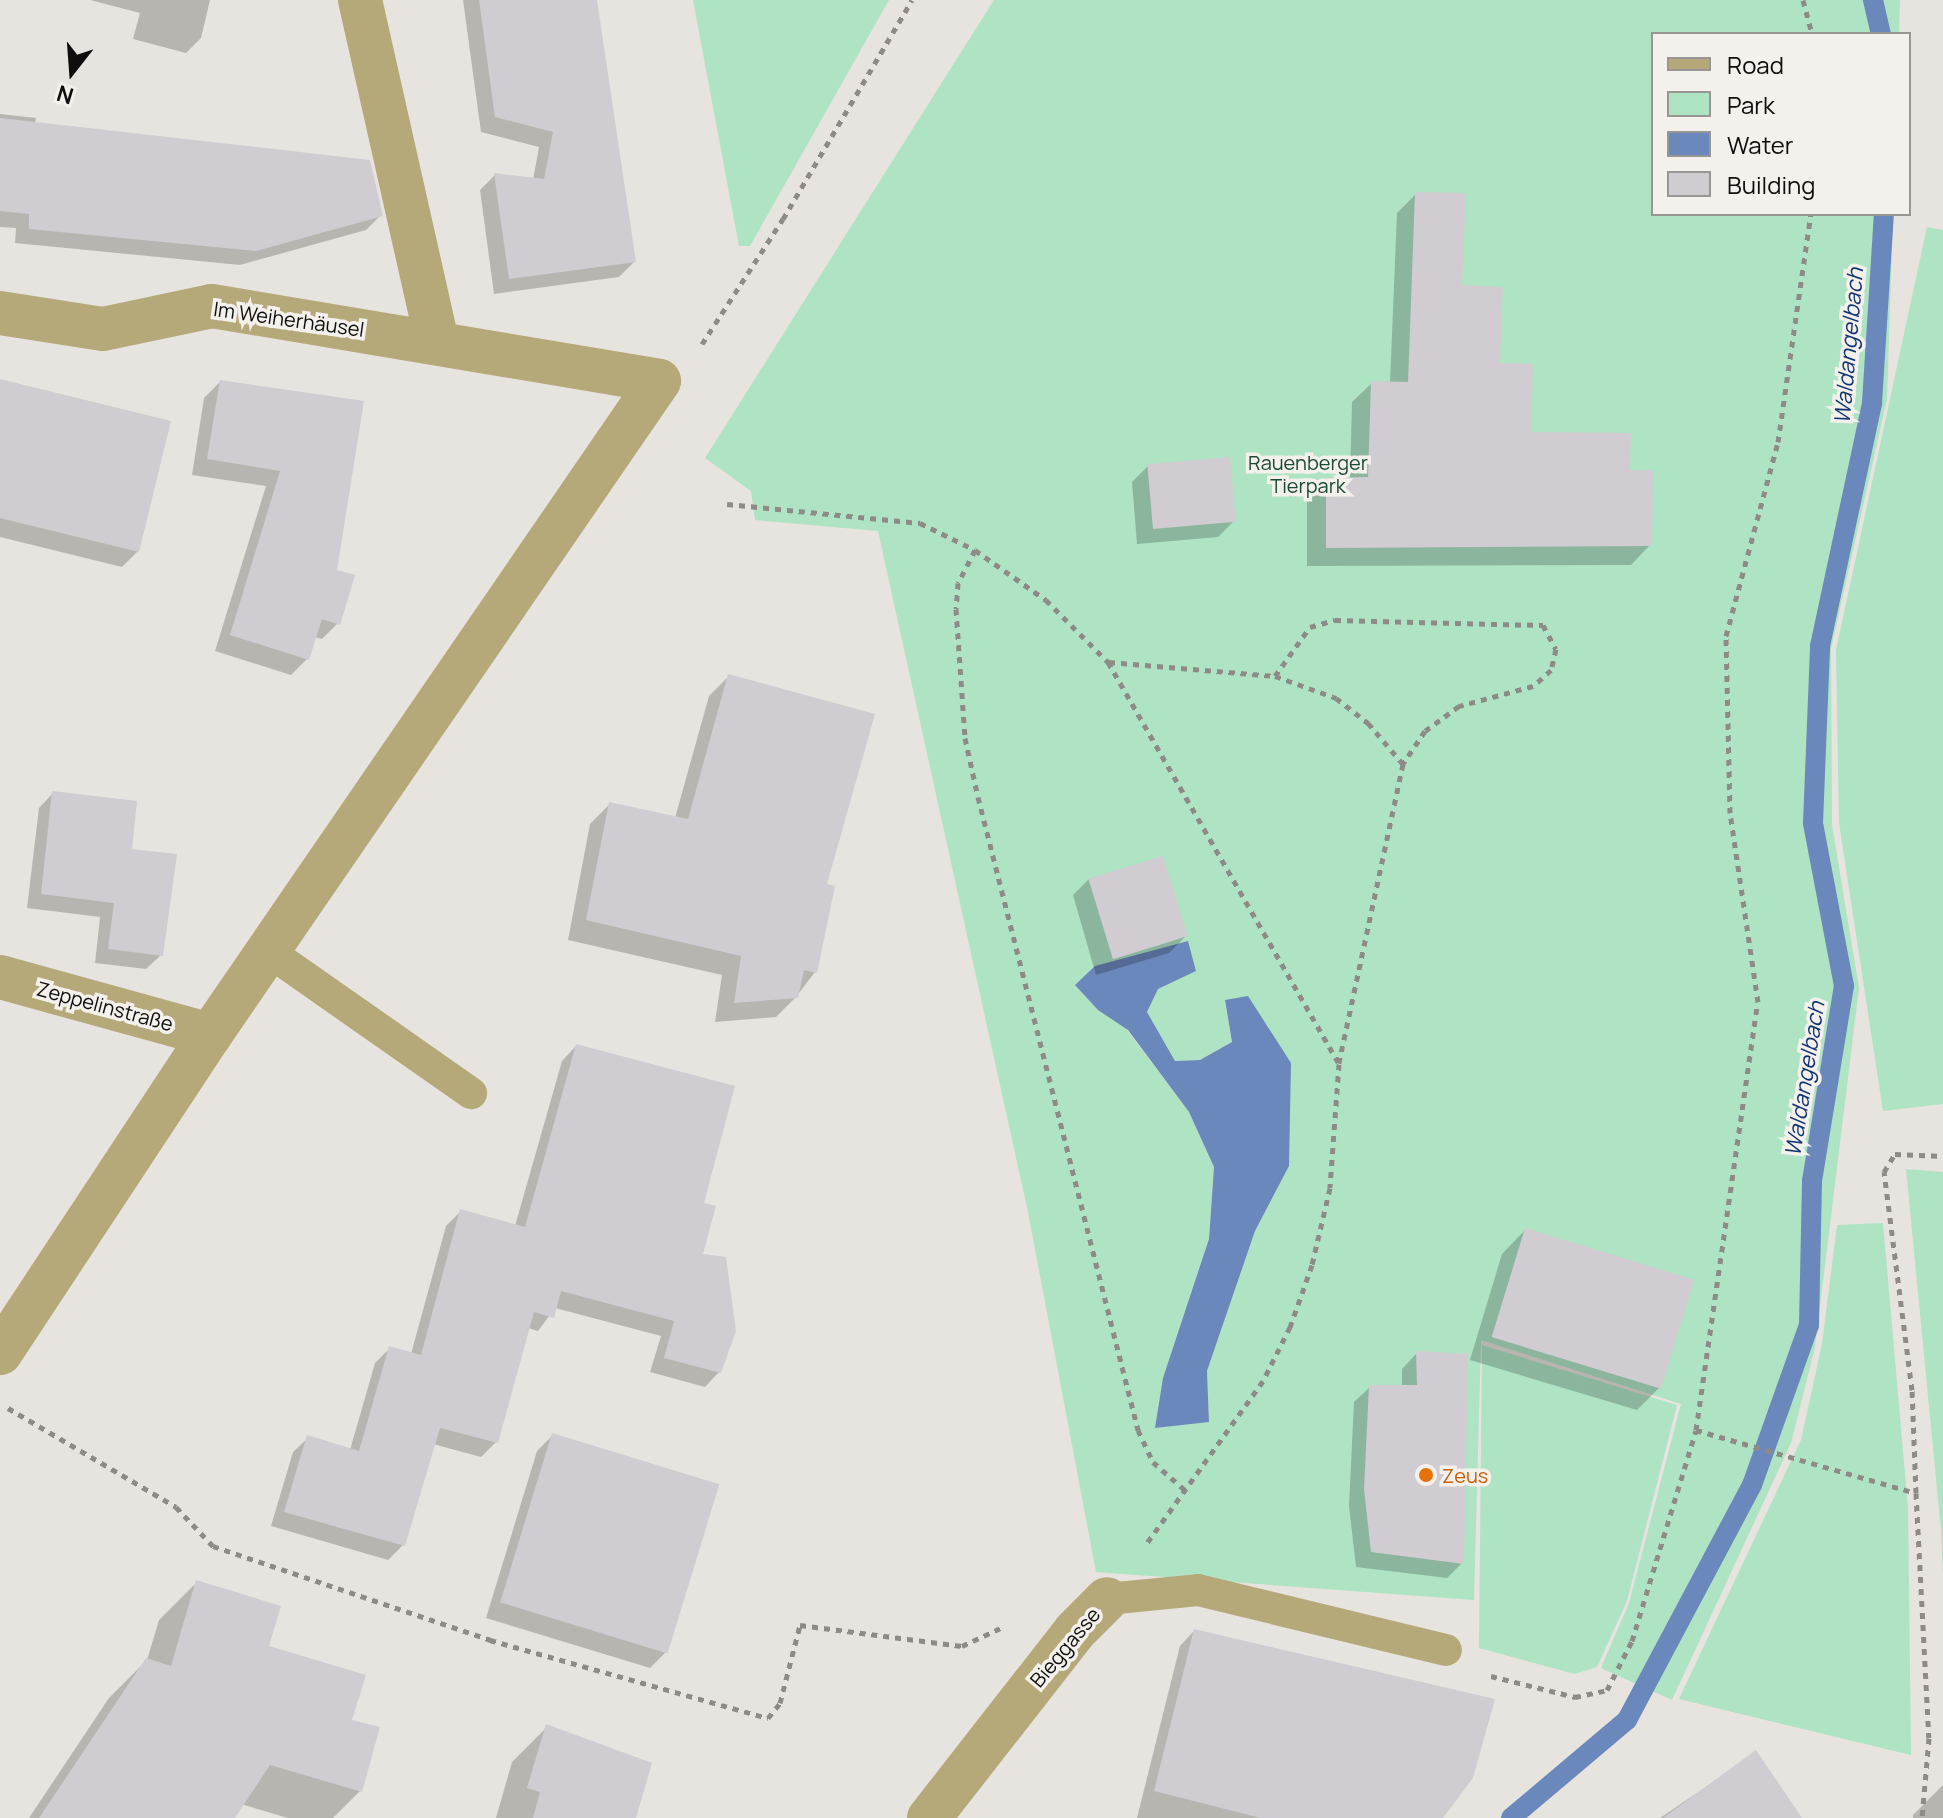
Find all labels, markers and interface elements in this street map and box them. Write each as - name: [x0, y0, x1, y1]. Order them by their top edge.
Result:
- north arrow: [32, 32, 112, 112]
- legend: [1651, 32, 1911, 216]
- text: Road: [1727, 48, 1784, 81]
- text: N: [53, 78, 77, 112]
- text: Park: [1727, 88, 1775, 121]
- text: Water: [1727, 128, 1794, 161]
- text: Building: [1727, 168, 1815, 201]
- water label: Waldangelbach: [1829, 267, 1869, 425]
- street label: Im Weiherhäusel: [212, 297, 366, 341]
- park label: Rauenberger Tierpark: [1248, 450, 1368, 497]
- street label: Zeppelinstraße: [34, 976, 176, 1036]
- water label: Waldangelbach: [1780, 1000, 1830, 1158]
- place label: Zeus: [1442, 1463, 1488, 1487]
- marker: Zeus: [1417, 1466, 1435, 1484]
- street label: Bieggasse: [1025, 1602, 1105, 1692]

